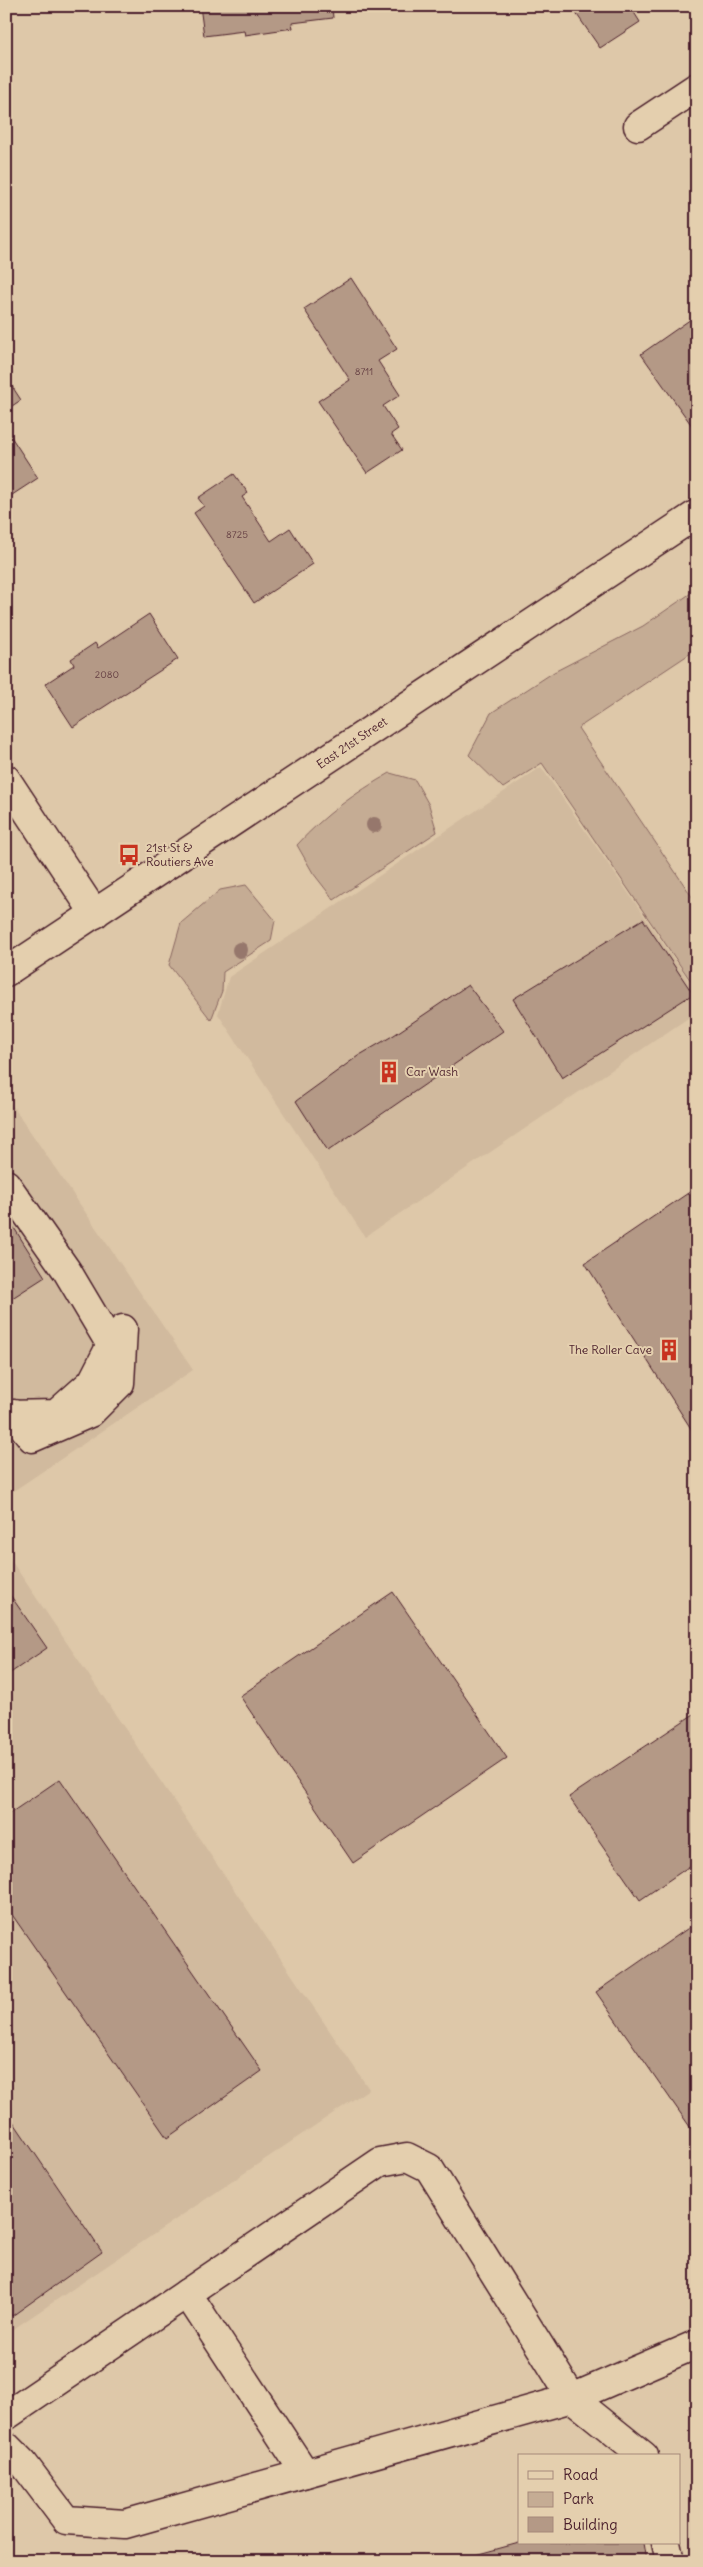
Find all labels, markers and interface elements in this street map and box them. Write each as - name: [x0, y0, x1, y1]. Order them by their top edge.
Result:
- house number: 8711: [355, 365, 373, 378]
- house number: 8725: [226, 528, 248, 541]
- house number: 2080: [95, 668, 119, 681]
- street label: East 21st Street: [314, 713, 390, 772]
- place label: 21st St & Routiers Ave: [146, 840, 214, 869]
- bus stop icon: 21st St & Routiers Ave: [116, 842, 142, 868]
- building icon: Car Wash: [376, 1059, 402, 1085]
- place label: Car Wash: [406, 1064, 458, 1079]
- building icon: The Roller Cave: [656, 1337, 682, 1363]
- place label: The Roller Cave: [569, 1342, 652, 1357]
- legend: [518, 2454, 680, 2544]
- text: Road: [563, 2465, 598, 2484]
- text: Park: [563, 2489, 594, 2508]
- text: Building: [563, 2515, 618, 2534]

